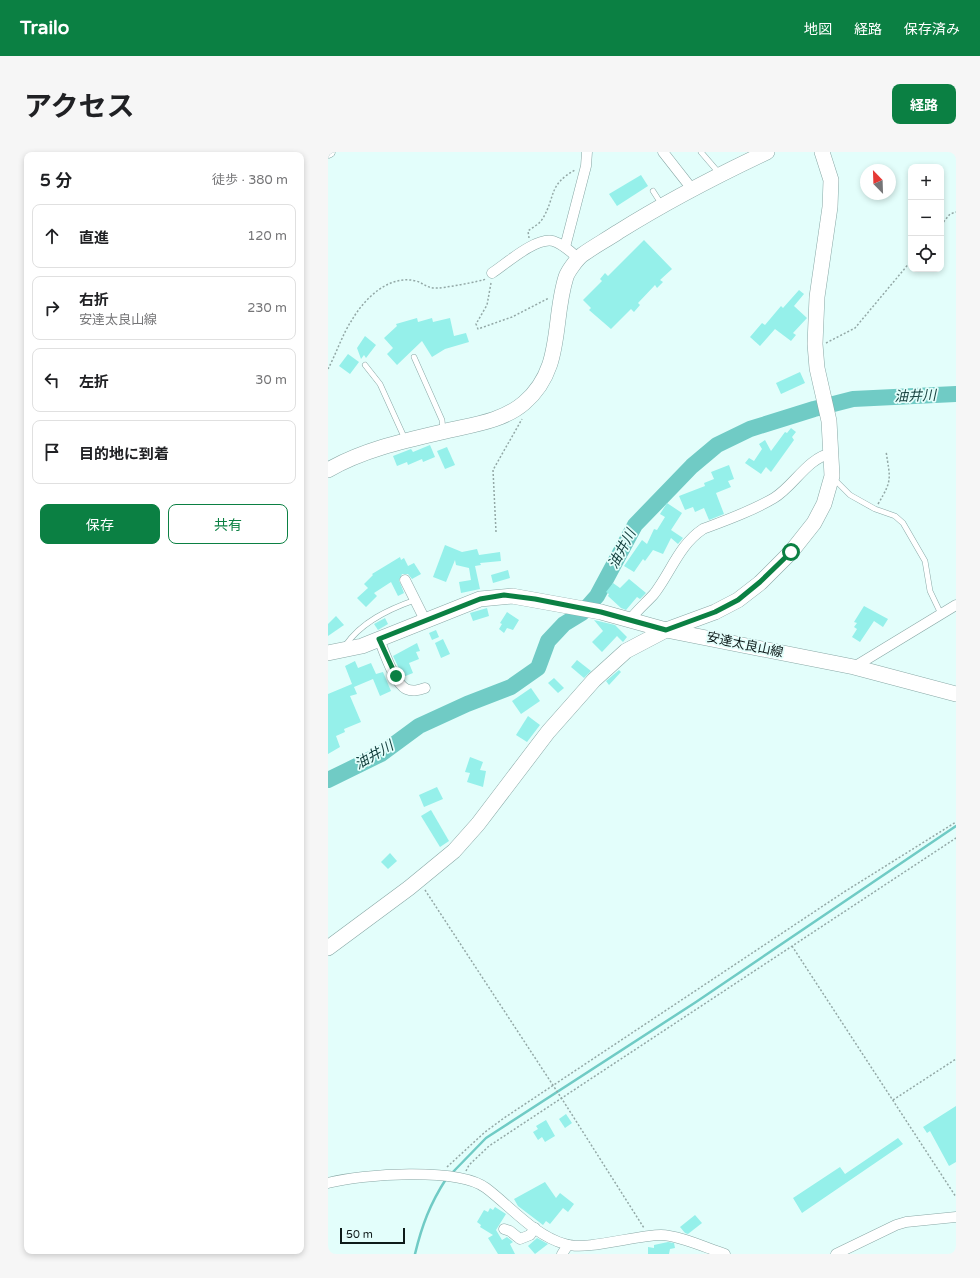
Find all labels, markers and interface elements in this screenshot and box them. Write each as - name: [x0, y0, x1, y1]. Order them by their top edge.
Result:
- text: Trailo: [20, 17, 69, 39]
- text: 地図: [804, 21, 832, 38]
- text: 経路: [854, 21, 882, 38]
- text: 保存済み: [904, 21, 960, 38]
- button: 経路: [892, 84, 956, 124]
- text: アクセス: [24, 90, 135, 124]
- north arrow: [860, 164, 896, 200]
- map controls: [908, 164, 944, 272]
- button: +: [908, 164, 944, 200]
- text: 5 分: [40, 170, 72, 191]
- text: 徒歩 · 380 m: [212, 172, 288, 188]
- button: −: [908, 200, 944, 236]
- icon: ahead: [41, 225, 63, 247]
- text: 120 m: [247, 228, 287, 244]
- text: 直進: [79, 229, 109, 247]
- button: locate: [908, 236, 944, 272]
- text: 右折: [79, 291, 109, 309]
- icon: right: [41, 297, 63, 319]
- text: 230 m: [247, 300, 287, 316]
- text: 安達太良山線: [79, 312, 157, 328]
- icon: left: [41, 369, 63, 391]
- text: 30 m: [255, 372, 287, 388]
- text: 左折: [79, 373, 109, 391]
- water label: 油井川: [894, 387, 938, 405]
- icon: arrive: [41, 441, 63, 463]
- text: 目的地に到着: [79, 445, 169, 463]
- button: 保存: [40, 504, 160, 544]
- button: 共有: [168, 504, 288, 544]
- water label: 油井川: [605, 525, 640, 572]
- route start: [782, 543, 800, 561]
- street label: 安達太良山線: [705, 629, 785, 661]
- route end: [387, 667, 405, 685]
- water label: 油井川: [352, 736, 398, 773]
- scale bar: [340, 1226, 405, 1245]
- text: 50 m: [346, 1228, 373, 1241]

